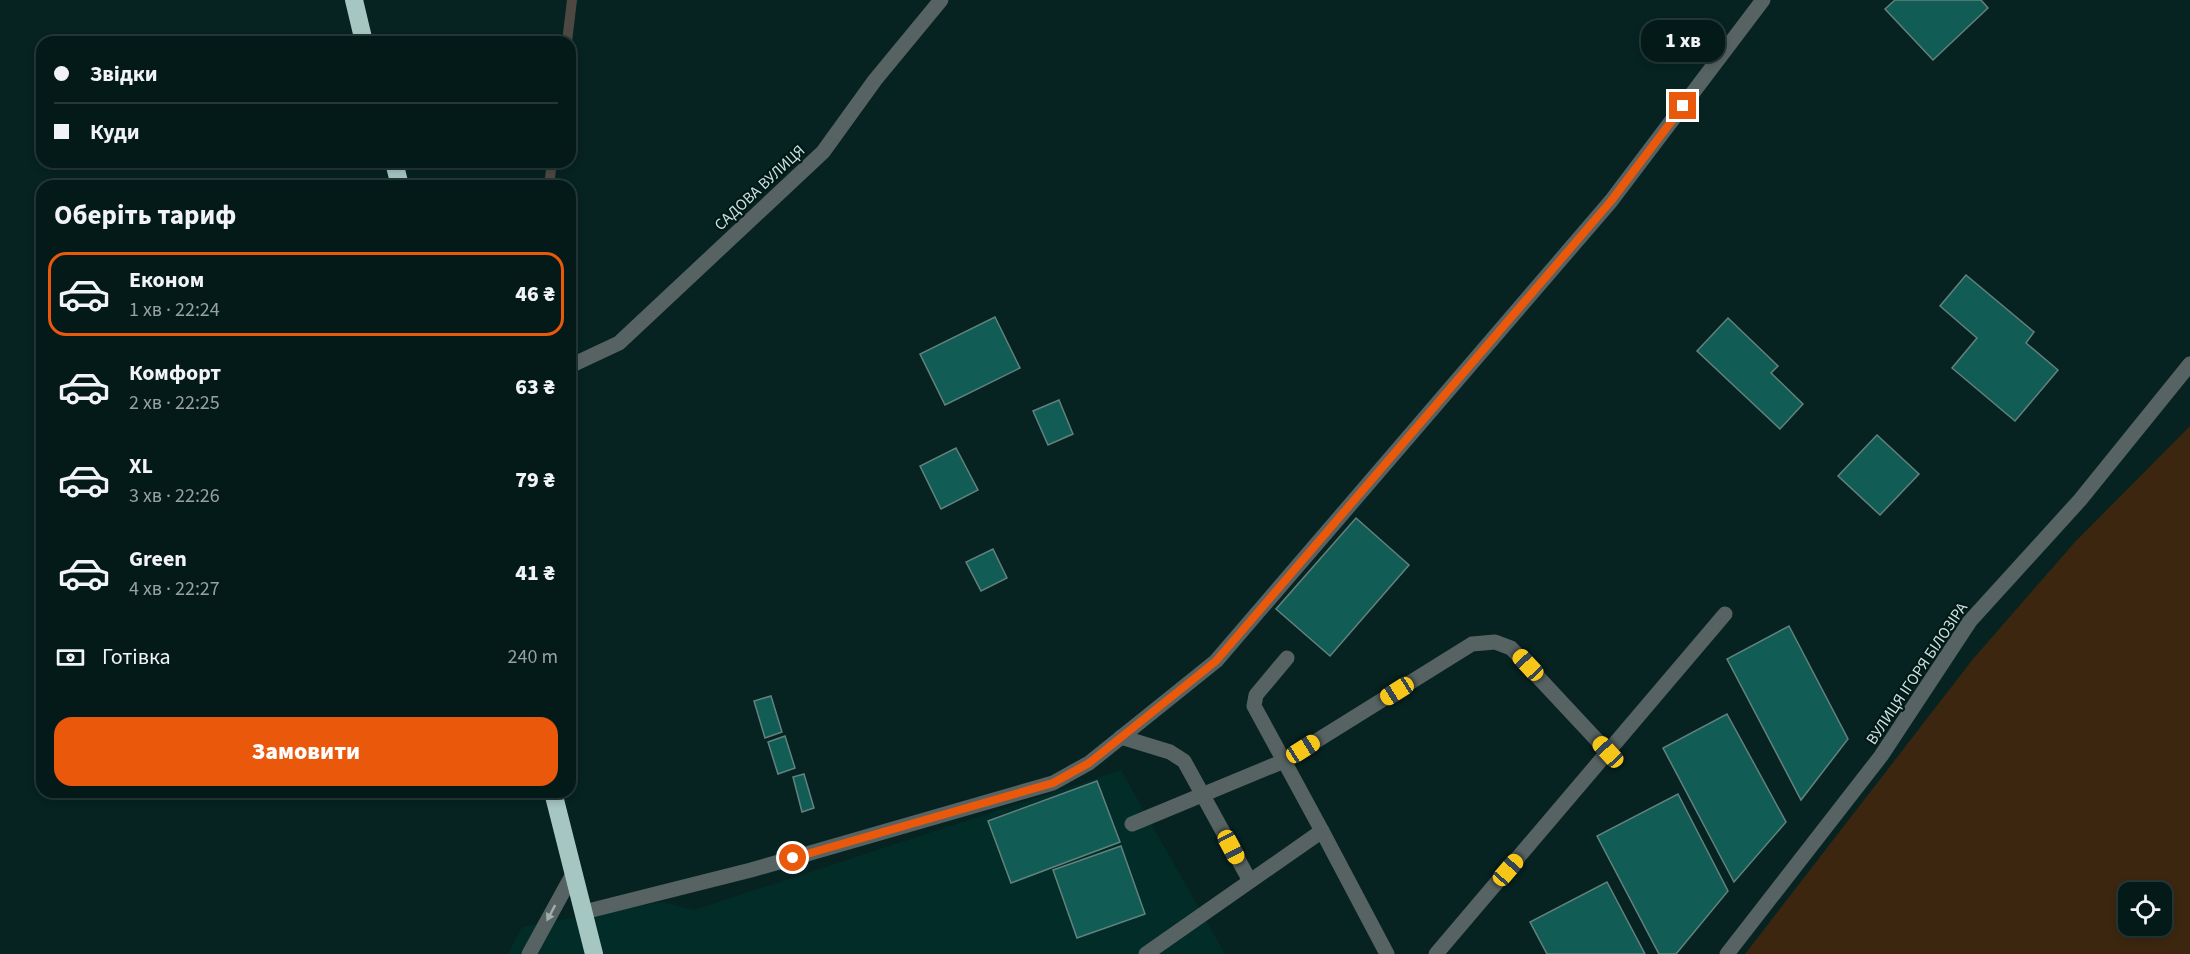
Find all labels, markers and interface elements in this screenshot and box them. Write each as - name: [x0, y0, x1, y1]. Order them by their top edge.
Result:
- callout: 1 хв: [1641, 19, 1725, 61]
- text: 1 хв: [1665, 27, 1701, 55]
- text: Звідки: [90, 58, 158, 90]
- route end: [1669, 92, 1696, 119]
- text: Куди: [90, 116, 140, 148]
- street label: САДОВА ВУЛИЦЯ: [709, 140, 810, 236]
- text: Оберіть тариф: [54, 196, 236, 235]
- text: Економ: [129, 264, 204, 296]
- icon: car: [57, 267, 111, 321]
- text: 46 ₴: [515, 278, 555, 310]
- text: 1 хв · 22:24: [129, 296, 220, 324]
- text: Комфорт: [129, 357, 221, 389]
- icon: car: [57, 360, 111, 414]
- text: 63 ₴: [515, 371, 555, 403]
- text: 2 хв · 22:25: [129, 389, 220, 417]
- text: XL: [129, 450, 153, 482]
- icon: car: [57, 453, 111, 507]
- text: 79 ₴: [515, 464, 555, 496]
- text: 3 хв · 22:26: [129, 482, 220, 510]
- text: Green: [129, 543, 187, 575]
- icon: car: [57, 546, 111, 600]
- text: 41 ₴: [515, 557, 555, 589]
- text: 4 хв · 22:27: [129, 575, 220, 603]
- street label: ВУЛИЦЯ ІГОРЯ БІЛОЗІРА: [1861, 598, 1973, 749]
- icon: cash: [54, 641, 87, 674]
- text: Готівка: [102, 641, 171, 673]
- text: 240 m: [508, 643, 558, 671]
- car: [1509, 646, 1547, 684]
- car: [1377, 674, 1417, 708]
- button: Замовити: [54, 717, 558, 786]
- car: [1283, 732, 1323, 766]
- car: [1589, 733, 1627, 771]
- car: [1215, 827, 1247, 867]
- route start: [779, 844, 806, 871]
- car: [1489, 851, 1527, 889]
- map controls: [2118, 882, 2172, 936]
- button: locate: [2118, 882, 2172, 936]
- one-way arrow: [546, 905, 556, 922]

